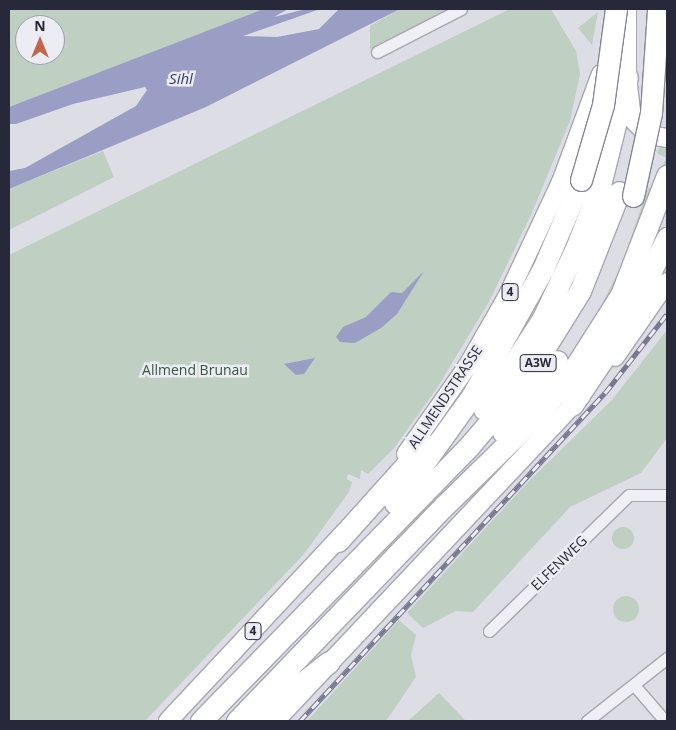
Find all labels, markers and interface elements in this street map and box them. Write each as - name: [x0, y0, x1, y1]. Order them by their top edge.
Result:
- north arrow: [15, 15, 65, 65]
- text: N: [34, 16, 46, 35]
- water label: Sihl: [169, 70, 193, 88]
- road number: 4: [501, 282, 519, 302]
- street label: ALLMENDSTRASSE: [404, 342, 486, 452]
- road number: A3W: [519, 353, 557, 372]
- park label: Allmend Brunau: [142, 362, 248, 378]
- street label: ELFENWEG: [527, 532, 591, 594]
- road number: 4: [244, 622, 262, 640]

